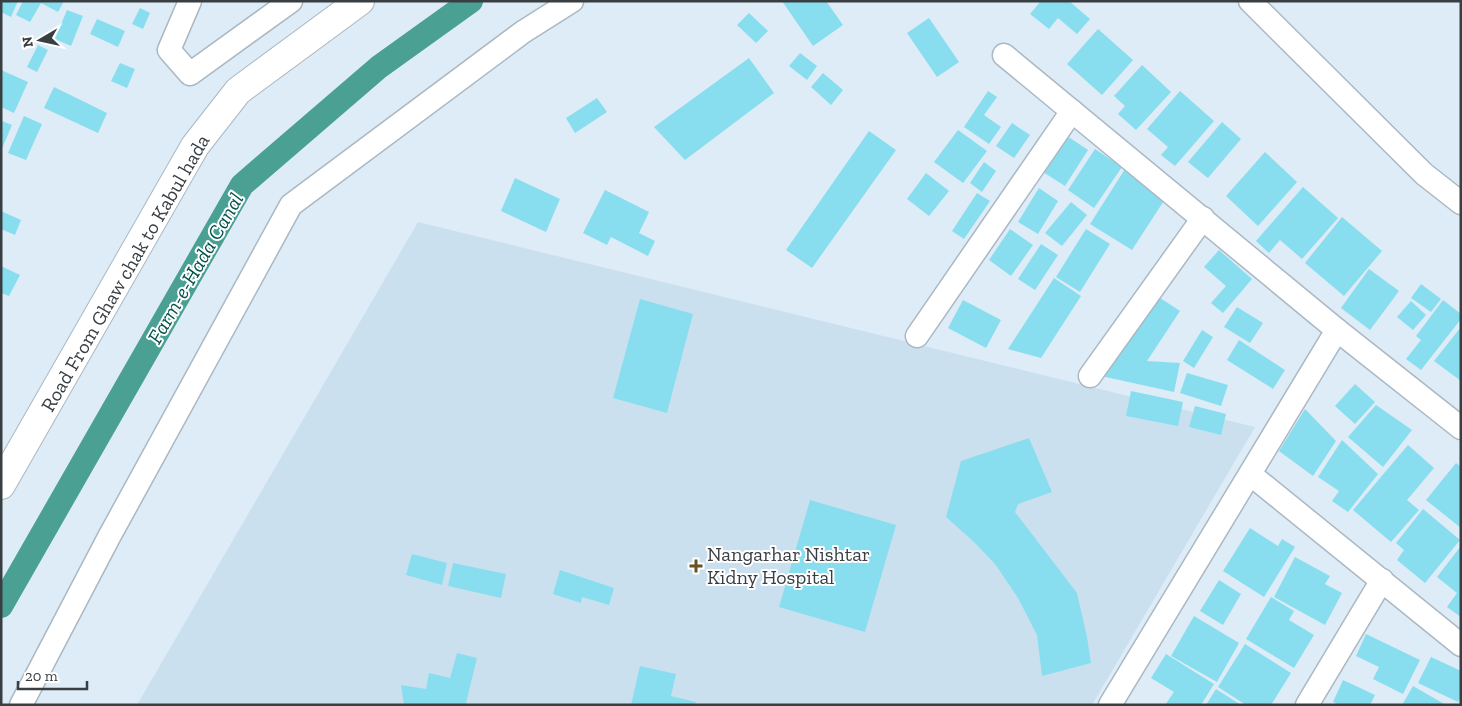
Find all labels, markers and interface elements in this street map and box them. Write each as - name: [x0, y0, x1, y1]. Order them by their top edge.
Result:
- north arrow: [15, 15, 65, 65]
- text: N: [18, 35, 37, 49]
- street label: Road From Ghaw chak to Kabul hada: [36, 130, 215, 416]
- water label: Farm-e-Hada Canal: [142, 188, 248, 348]
- place label: Nangarhar Nishtar Kidny Hospital: [707, 542, 870, 589]
- marker: Nangarhar Nishtar Kidny Hospital: [689, 559, 703, 573]
- scale bar: [18, 658, 86, 690]
- text: 20 m: [25, 667, 58, 685]

